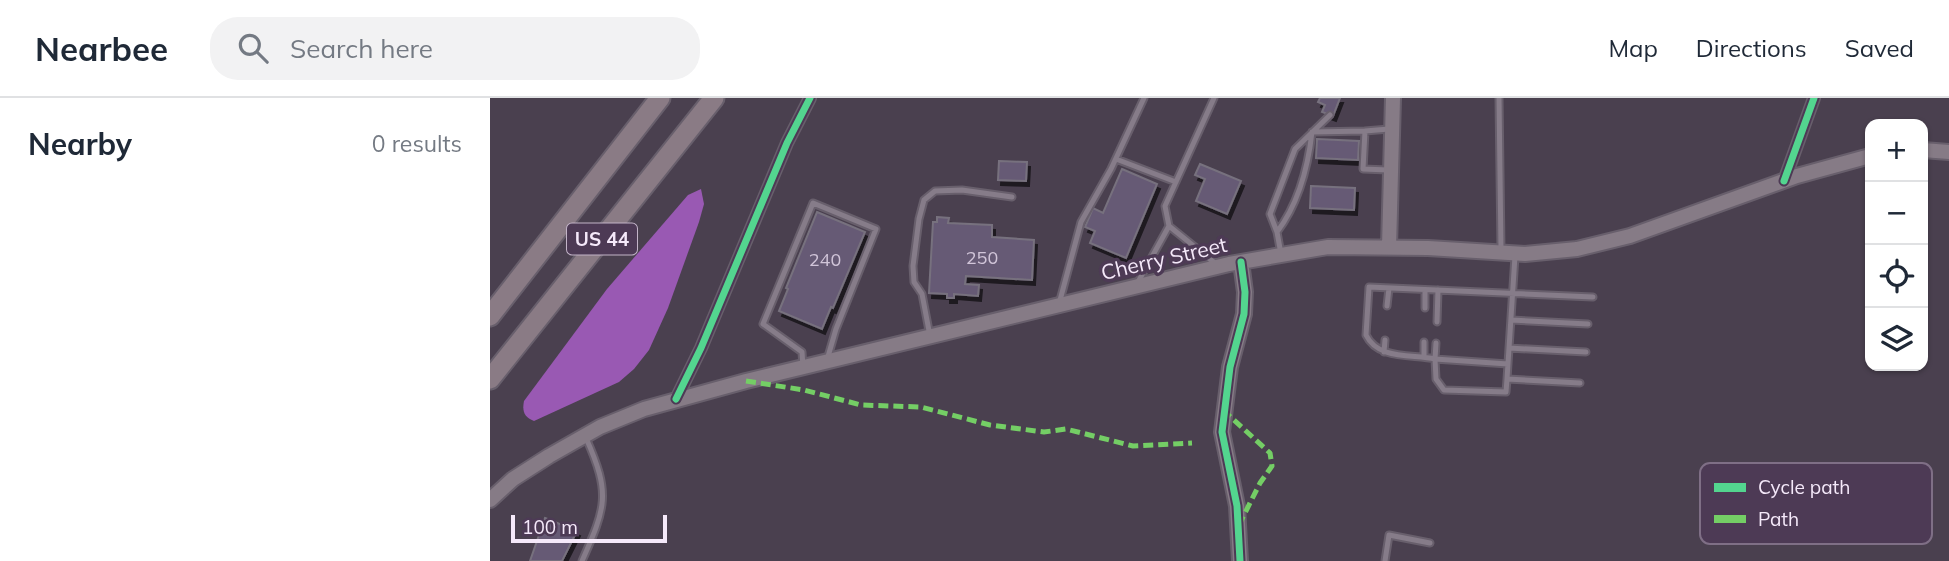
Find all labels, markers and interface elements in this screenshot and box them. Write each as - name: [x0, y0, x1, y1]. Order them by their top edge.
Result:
- search box: [210, 17, 700, 80]
- text: Nearbee: [35, 28, 168, 69]
- icon: search: [234, 29, 272, 67]
- text: Search here: [290, 32, 433, 65]
- text: Map: [1608, 33, 1658, 63]
- text: Directions: [1696, 33, 1807, 63]
- text: Saved: [1845, 33, 1914, 63]
- map controls: [1865, 119, 1928, 371]
- button: +: [1865, 119, 1928, 182]
- text: Nearby: [28, 125, 132, 163]
- text: 0 results: [372, 129, 462, 158]
- button: −: [1865, 182, 1928, 245]
- road number: US 44: [567, 223, 637, 254]
- street label: Cherry Street: [1098, 231, 1229, 285]
- button: locate: [1865, 245, 1928, 308]
- house number: 250: [966, 246, 998, 269]
- house number: 240: [809, 248, 841, 271]
- button: layers: [1865, 308, 1928, 371]
- legend: [1700, 463, 1932, 544]
- text: Cycle path: [1758, 475, 1850, 499]
- text: Path: [1758, 507, 1799, 531]
- scale bar: [511, 512, 667, 544]
- text: 100 m: [522, 515, 578, 539]

